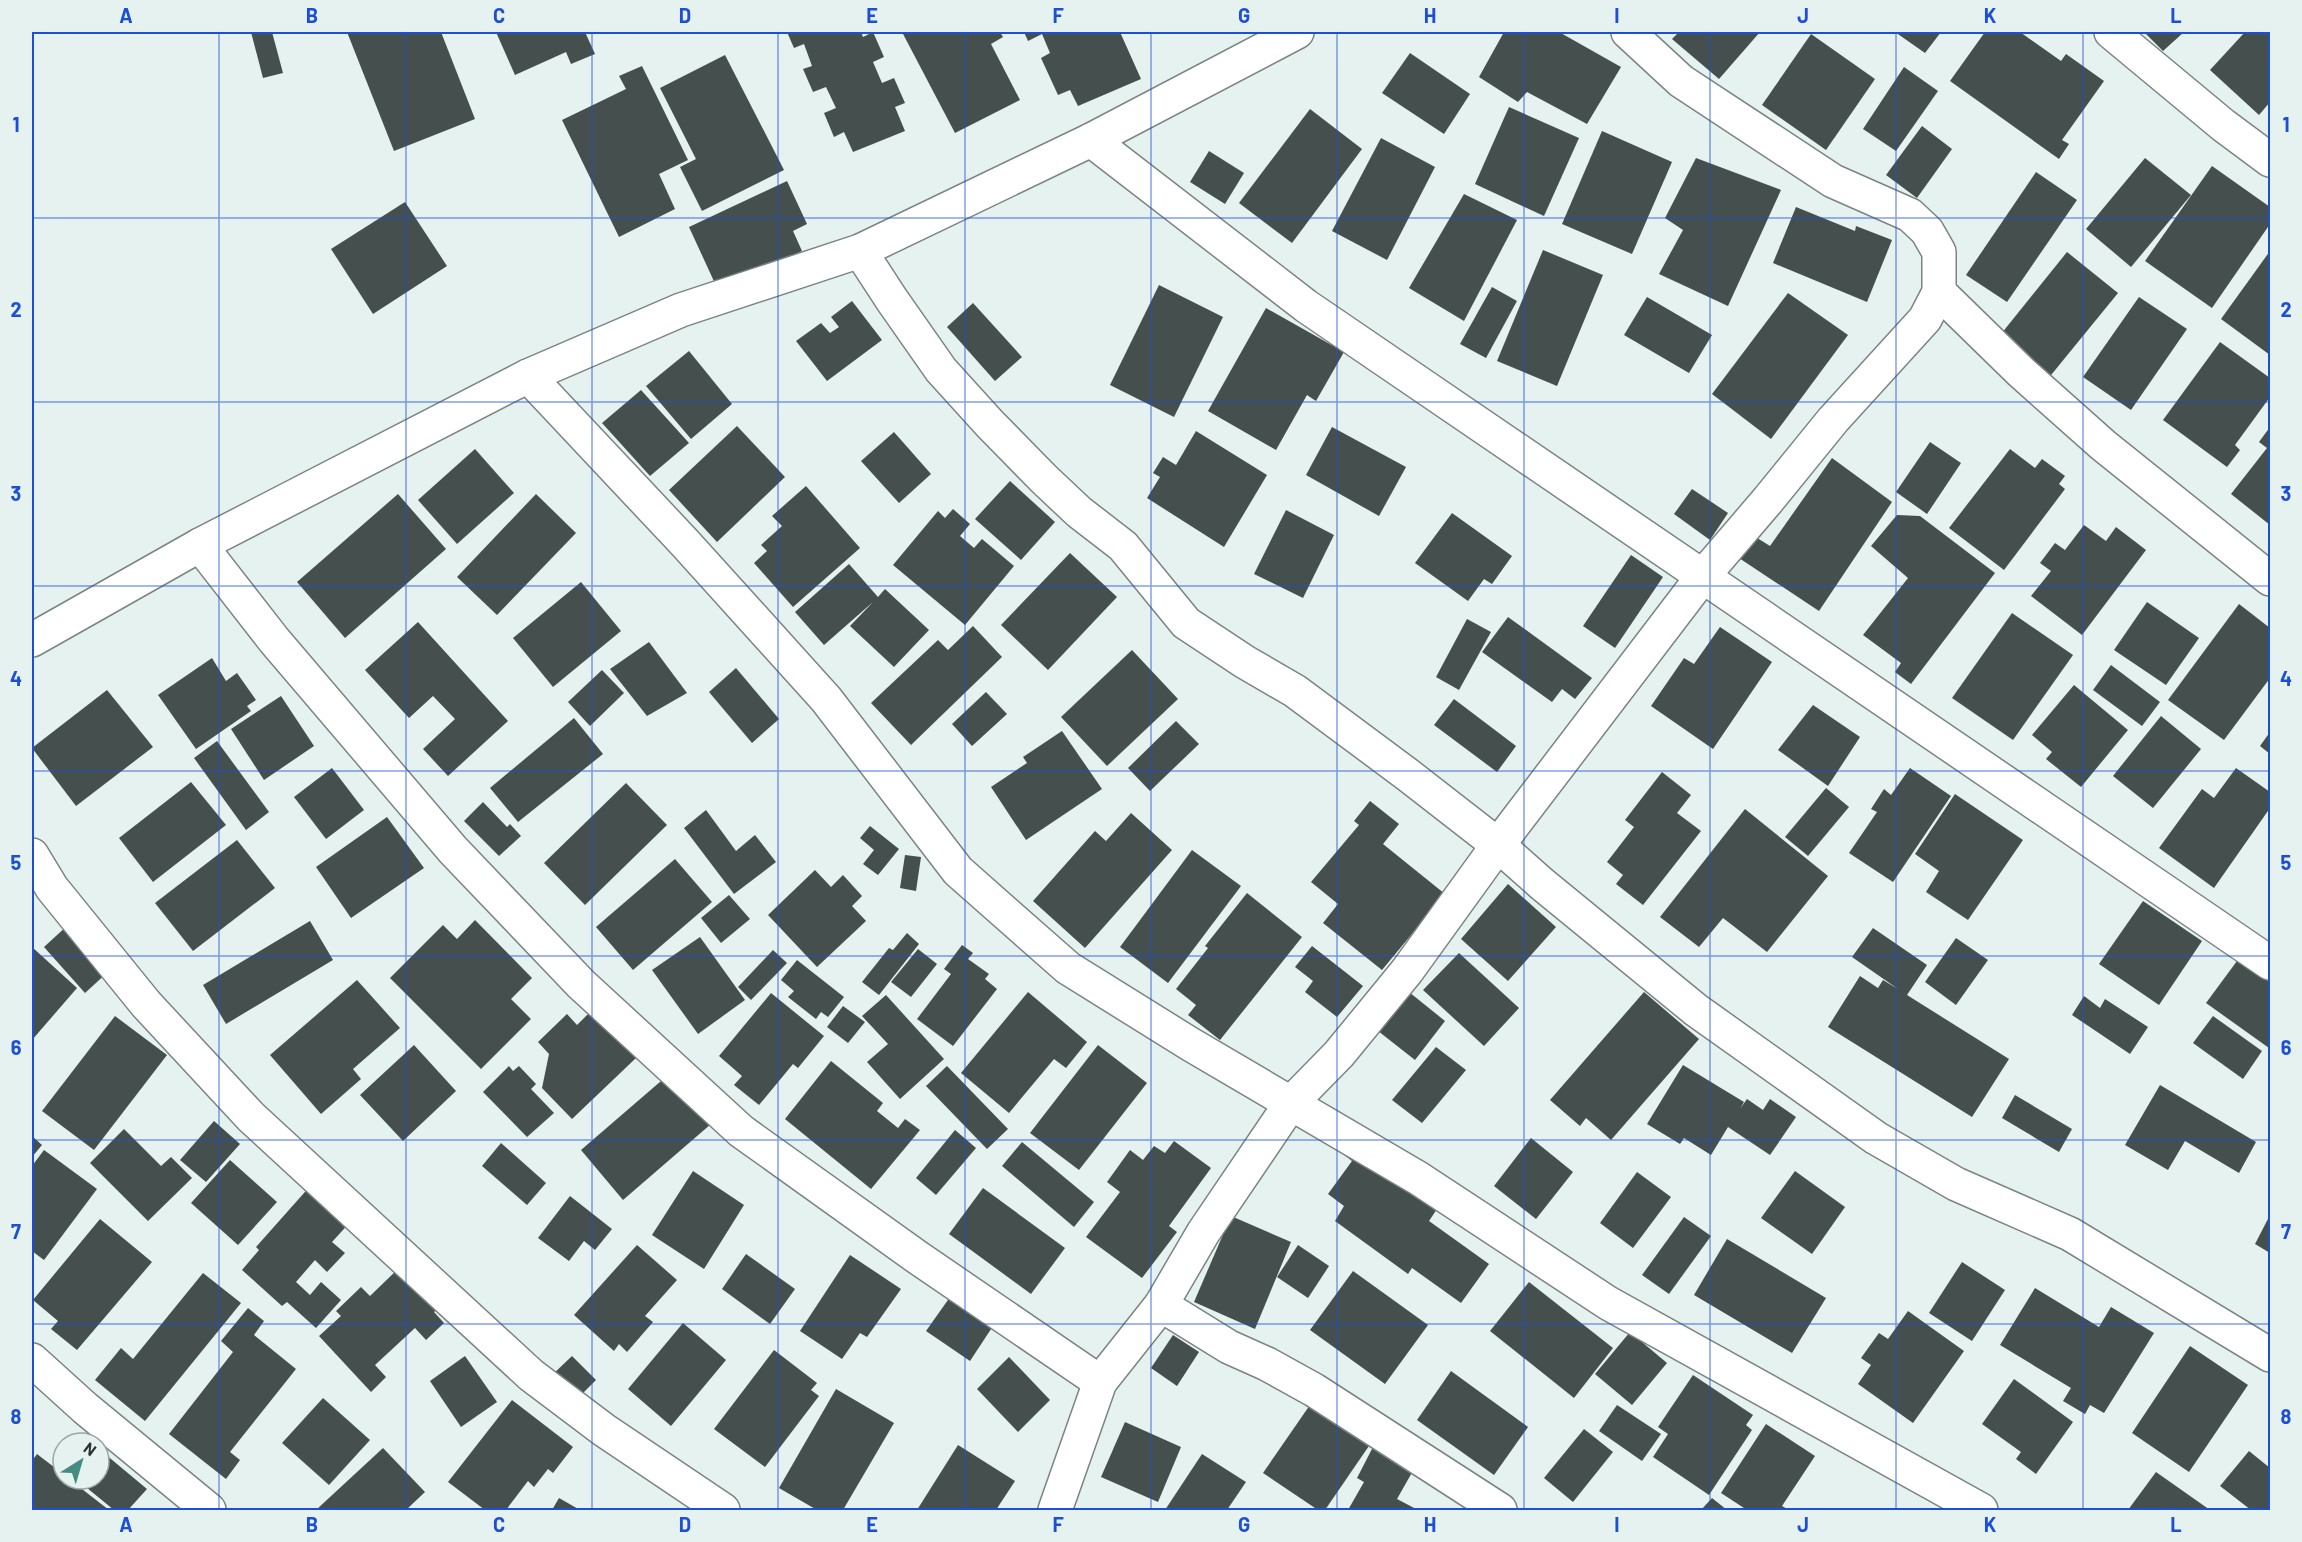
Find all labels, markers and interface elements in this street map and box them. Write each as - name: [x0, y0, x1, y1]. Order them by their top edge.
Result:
- text: A: [119, 3, 133, 27]
- text: B: [306, 3, 318, 27]
- text: C: [493, 3, 505, 27]
- text: D: [679, 3, 691, 27]
- text: E: [866, 3, 878, 27]
- text: F: [1052, 3, 1064, 27]
- text: G: [1238, 3, 1250, 27]
- text: H: [1424, 3, 1436, 27]
- text: I: [1614, 3, 1620, 27]
- text: J: [1797, 3, 1809, 27]
- text: K: [1984, 3, 1997, 27]
- text: L: [2170, 3, 2182, 27]
- text: 1: [12, 112, 20, 136]
- text: 1: [2282, 112, 2290, 136]
- text: 2: [10, 297, 22, 321]
- text: 2: [2280, 297, 2292, 321]
- text: 3: [11, 481, 21, 505]
- text: 3: [2281, 481, 2291, 505]
- text: 4: [10, 666, 22, 690]
- text: 4: [2280, 666, 2292, 690]
- text: 5: [11, 850, 22, 874]
- text: 5: [2281, 850, 2292, 874]
- text: 6: [11, 1035, 22, 1059]
- text: 6: [2281, 1035, 2292, 1059]
- text: 7: [11, 1219, 21, 1243]
- text: 7: [2281, 1219, 2291, 1243]
- text: 8: [11, 1404, 22, 1428]
- text: 8: [2281, 1404, 2292, 1428]
- north arrow: [51, 1431, 111, 1491]
- text: N: [80, 1438, 100, 1459]
- text: A: [119, 1512, 133, 1536]
- text: B: [306, 1512, 318, 1536]
- text: C: [493, 1512, 505, 1536]
- text: D: [679, 1512, 691, 1536]
- text: E: [866, 1512, 878, 1536]
- text: F: [1052, 1512, 1064, 1536]
- text: G: [1238, 1512, 1250, 1536]
- text: H: [1424, 1512, 1436, 1536]
- text: I: [1614, 1512, 1620, 1536]
- text: J: [1797, 1512, 1809, 1536]
- text: K: [1984, 1512, 1997, 1536]
- text: L: [2170, 1512, 2182, 1536]

